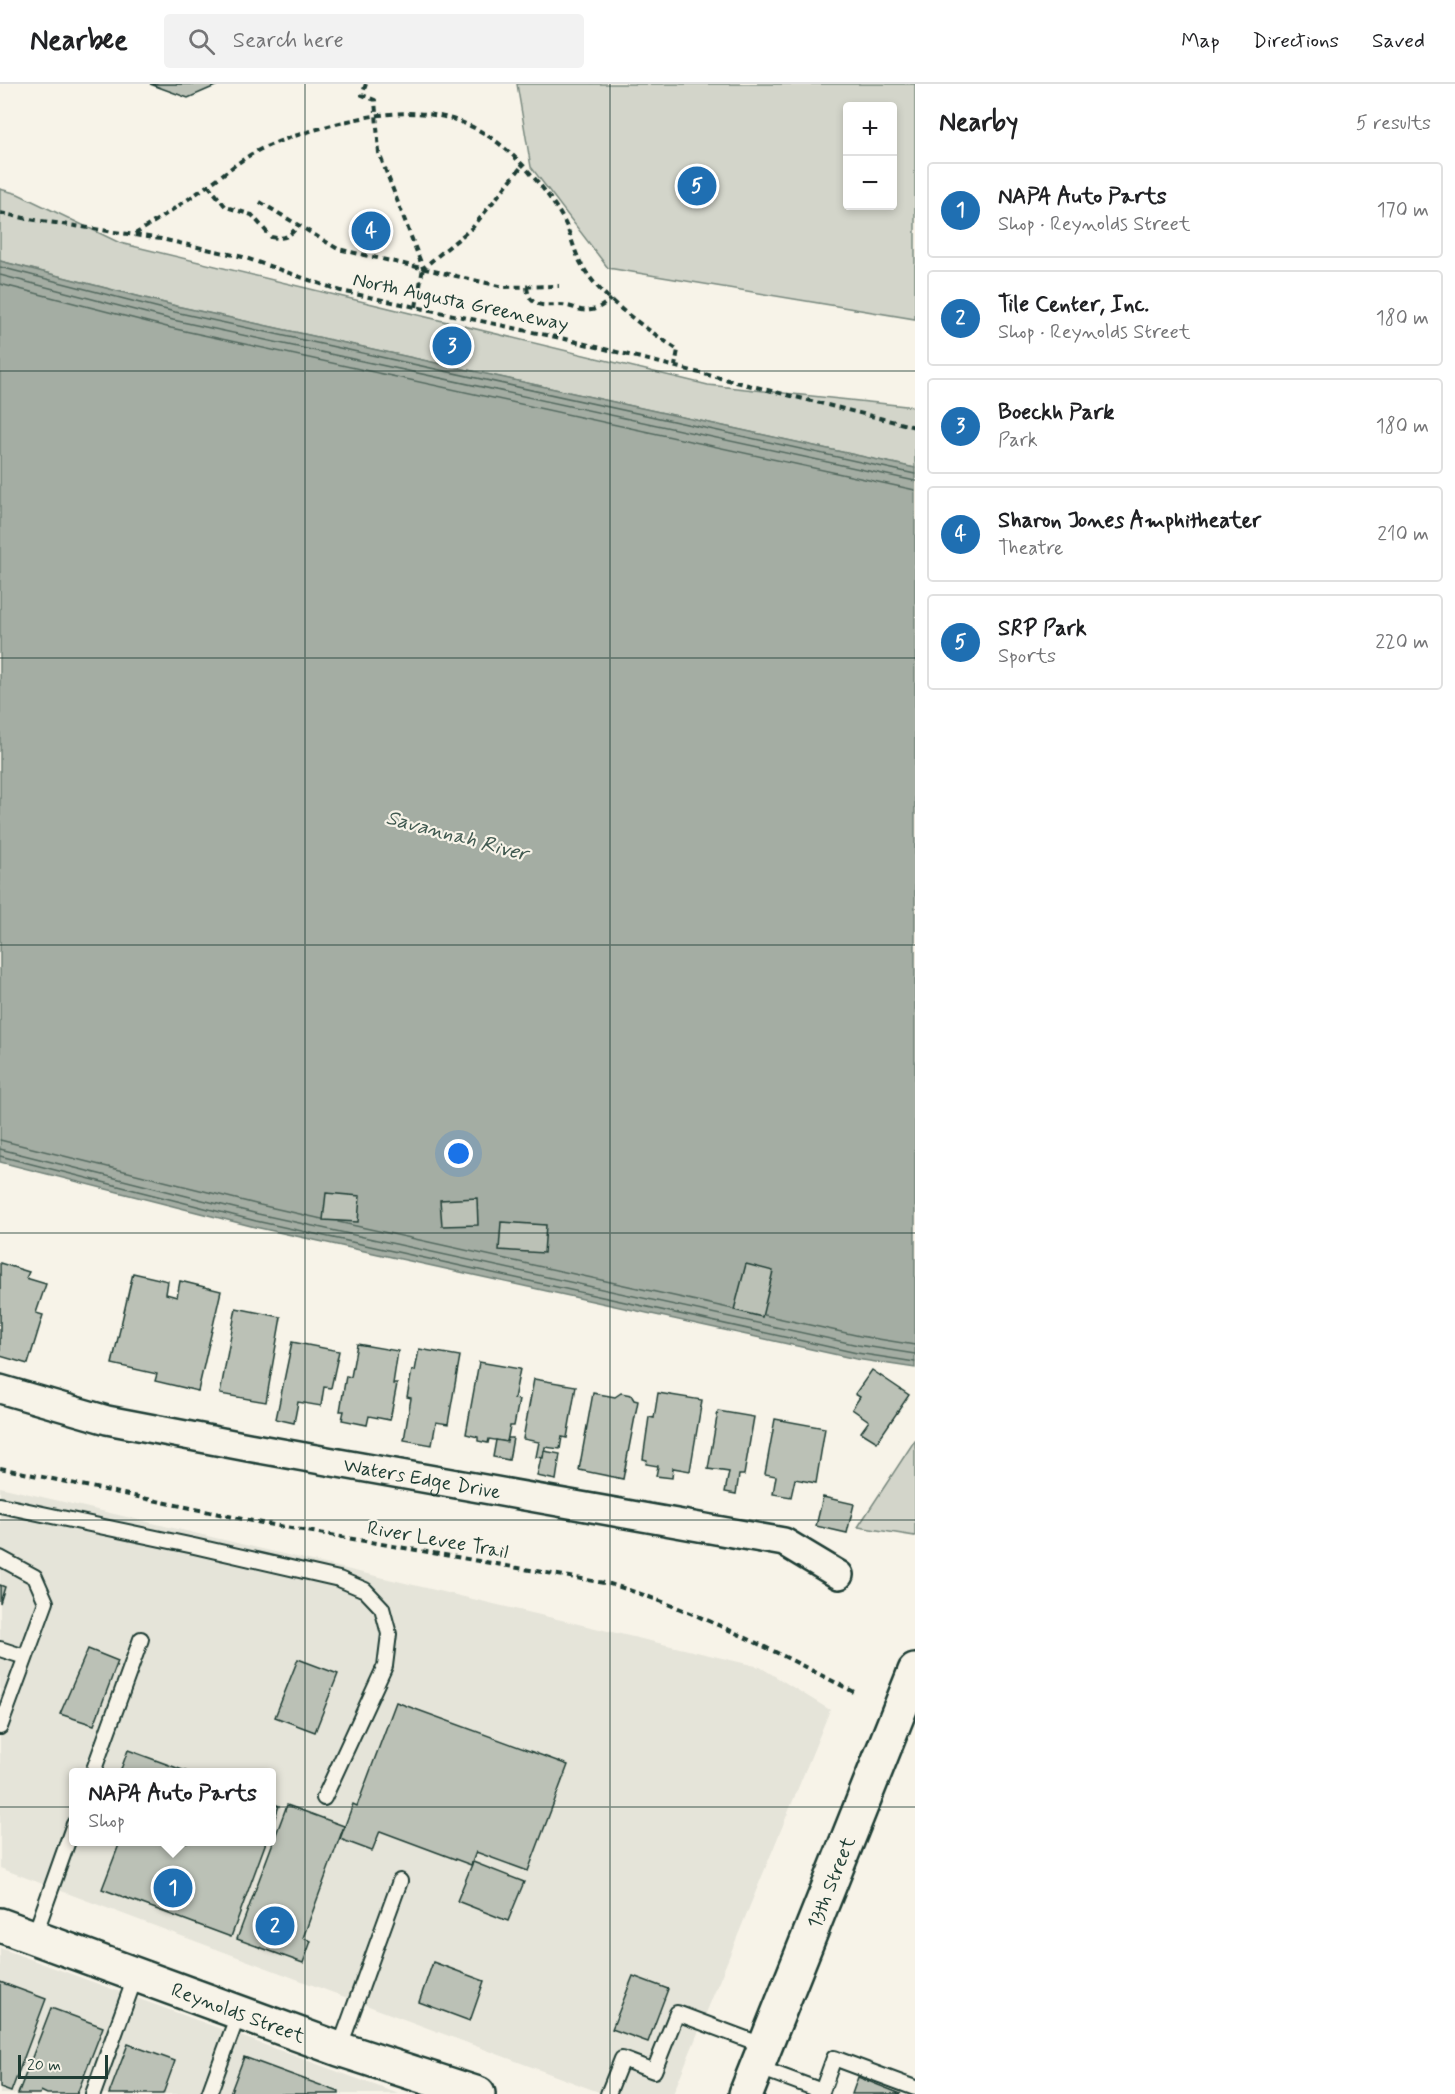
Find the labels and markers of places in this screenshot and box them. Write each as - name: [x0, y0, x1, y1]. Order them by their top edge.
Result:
- pin: 5: [678, 164, 716, 208]
- pin: 4: [352, 208, 391, 254]
- pin: 3: [432, 324, 472, 368]
- pin: 1: [154, 1866, 192, 1910]
- pin: 2: [256, 1904, 294, 1948]

